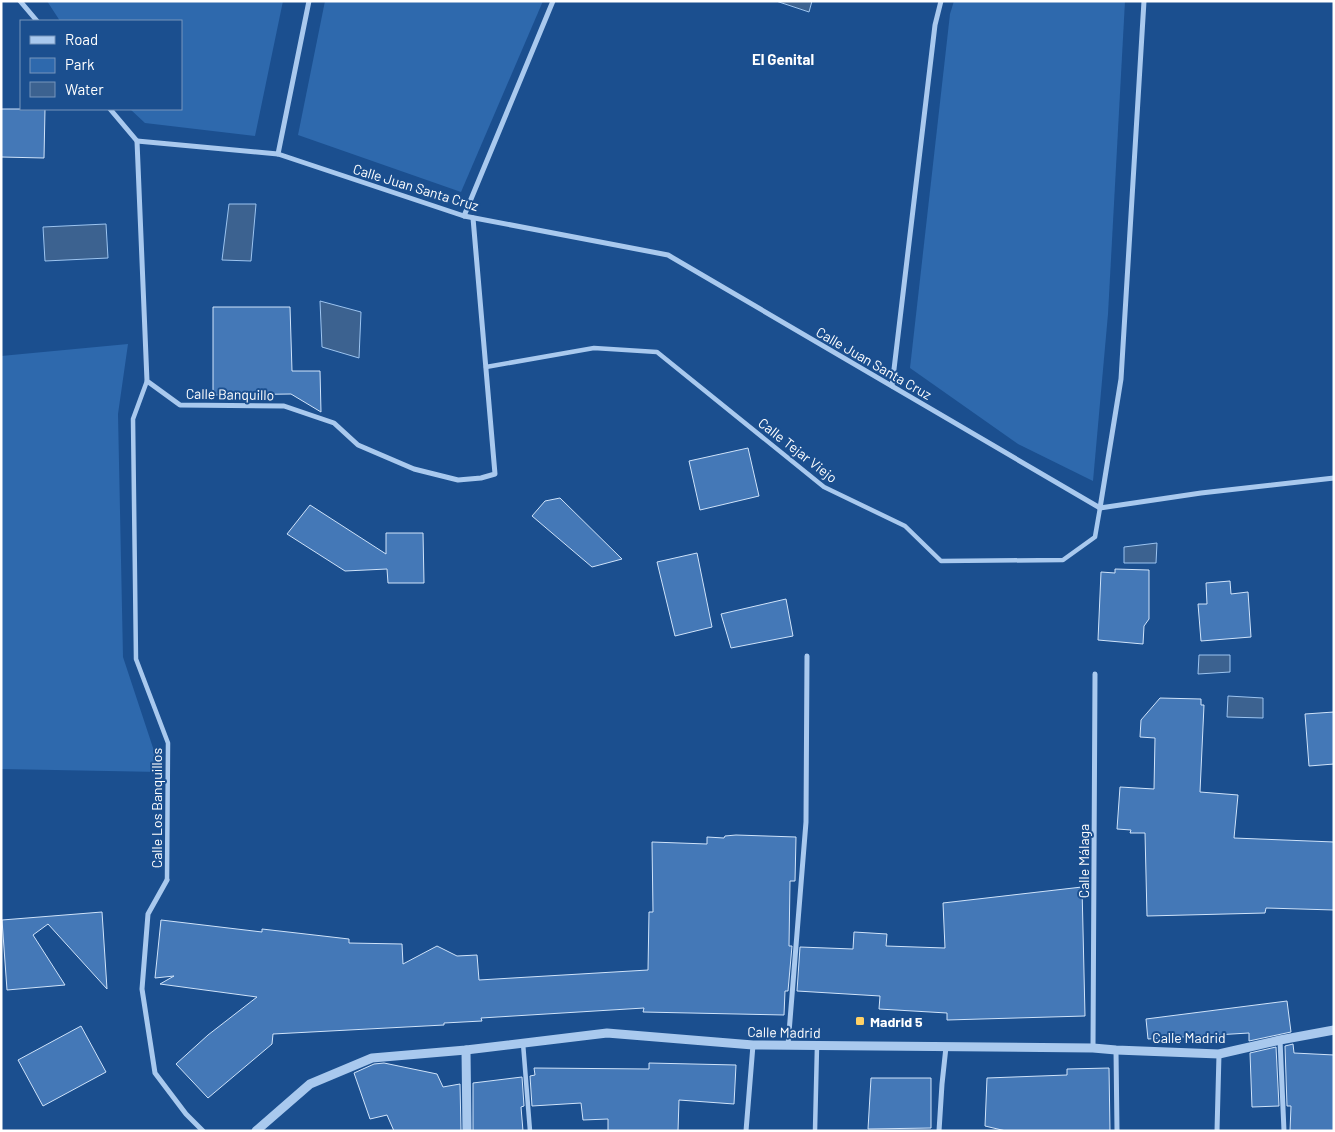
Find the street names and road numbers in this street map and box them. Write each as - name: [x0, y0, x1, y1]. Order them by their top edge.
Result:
- street label: Calle Juan Santa Cruz: [351, 160, 481, 214]
- street label: Calle Juan Santa Cruz: [813, 323, 935, 403]
- street label: Calle Banquillo: [186, 385, 274, 403]
- street label: Calle Tejar Viejo: [755, 414, 841, 486]
- street label: Calle Los Banquillos: [148, 748, 165, 868]
- street label: Calle Málaga: [1075, 824, 1092, 898]
- street label: Calle Madrid: [747, 1023, 821, 1041]
- street label: Calle Madrid: [1152, 1029, 1226, 1046]

